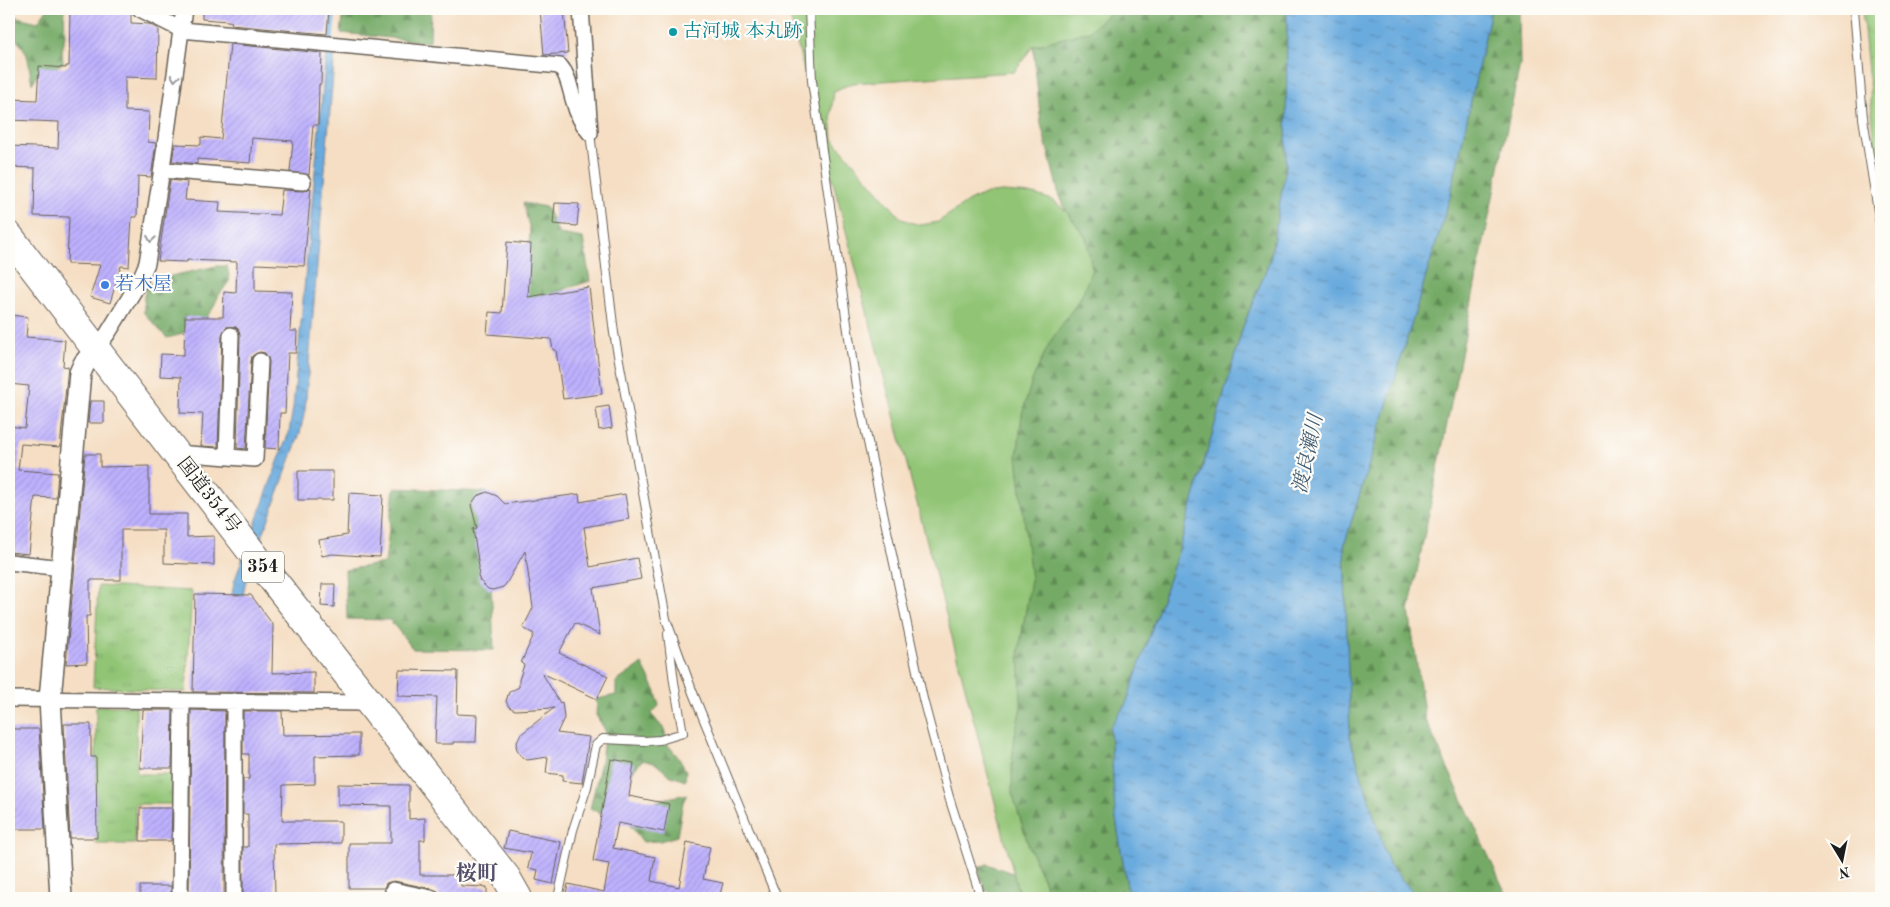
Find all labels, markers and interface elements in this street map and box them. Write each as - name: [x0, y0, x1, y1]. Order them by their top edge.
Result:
- place label: 古河城 本丸跡: [683, 20, 802, 42]
- marker: 古河城 本丸跡: [667, 26, 679, 38]
- one-way arrow: [170, 75, 181, 83]
- one-way arrow: [146, 235, 156, 243]
- place label: 若木屋: [115, 273, 172, 295]
- marker: 若木屋: [99, 279, 111, 291]
- water label: 渡良瀬川: [1289, 410, 1328, 495]
- street label: 国道354号: [173, 453, 245, 537]
- road number: 354: [242, 552, 284, 582]
- north arrow: [1818, 834, 1868, 884]
- district label: 桜町: [456, 862, 498, 885]
- text: N: [1837, 864, 1851, 880]

